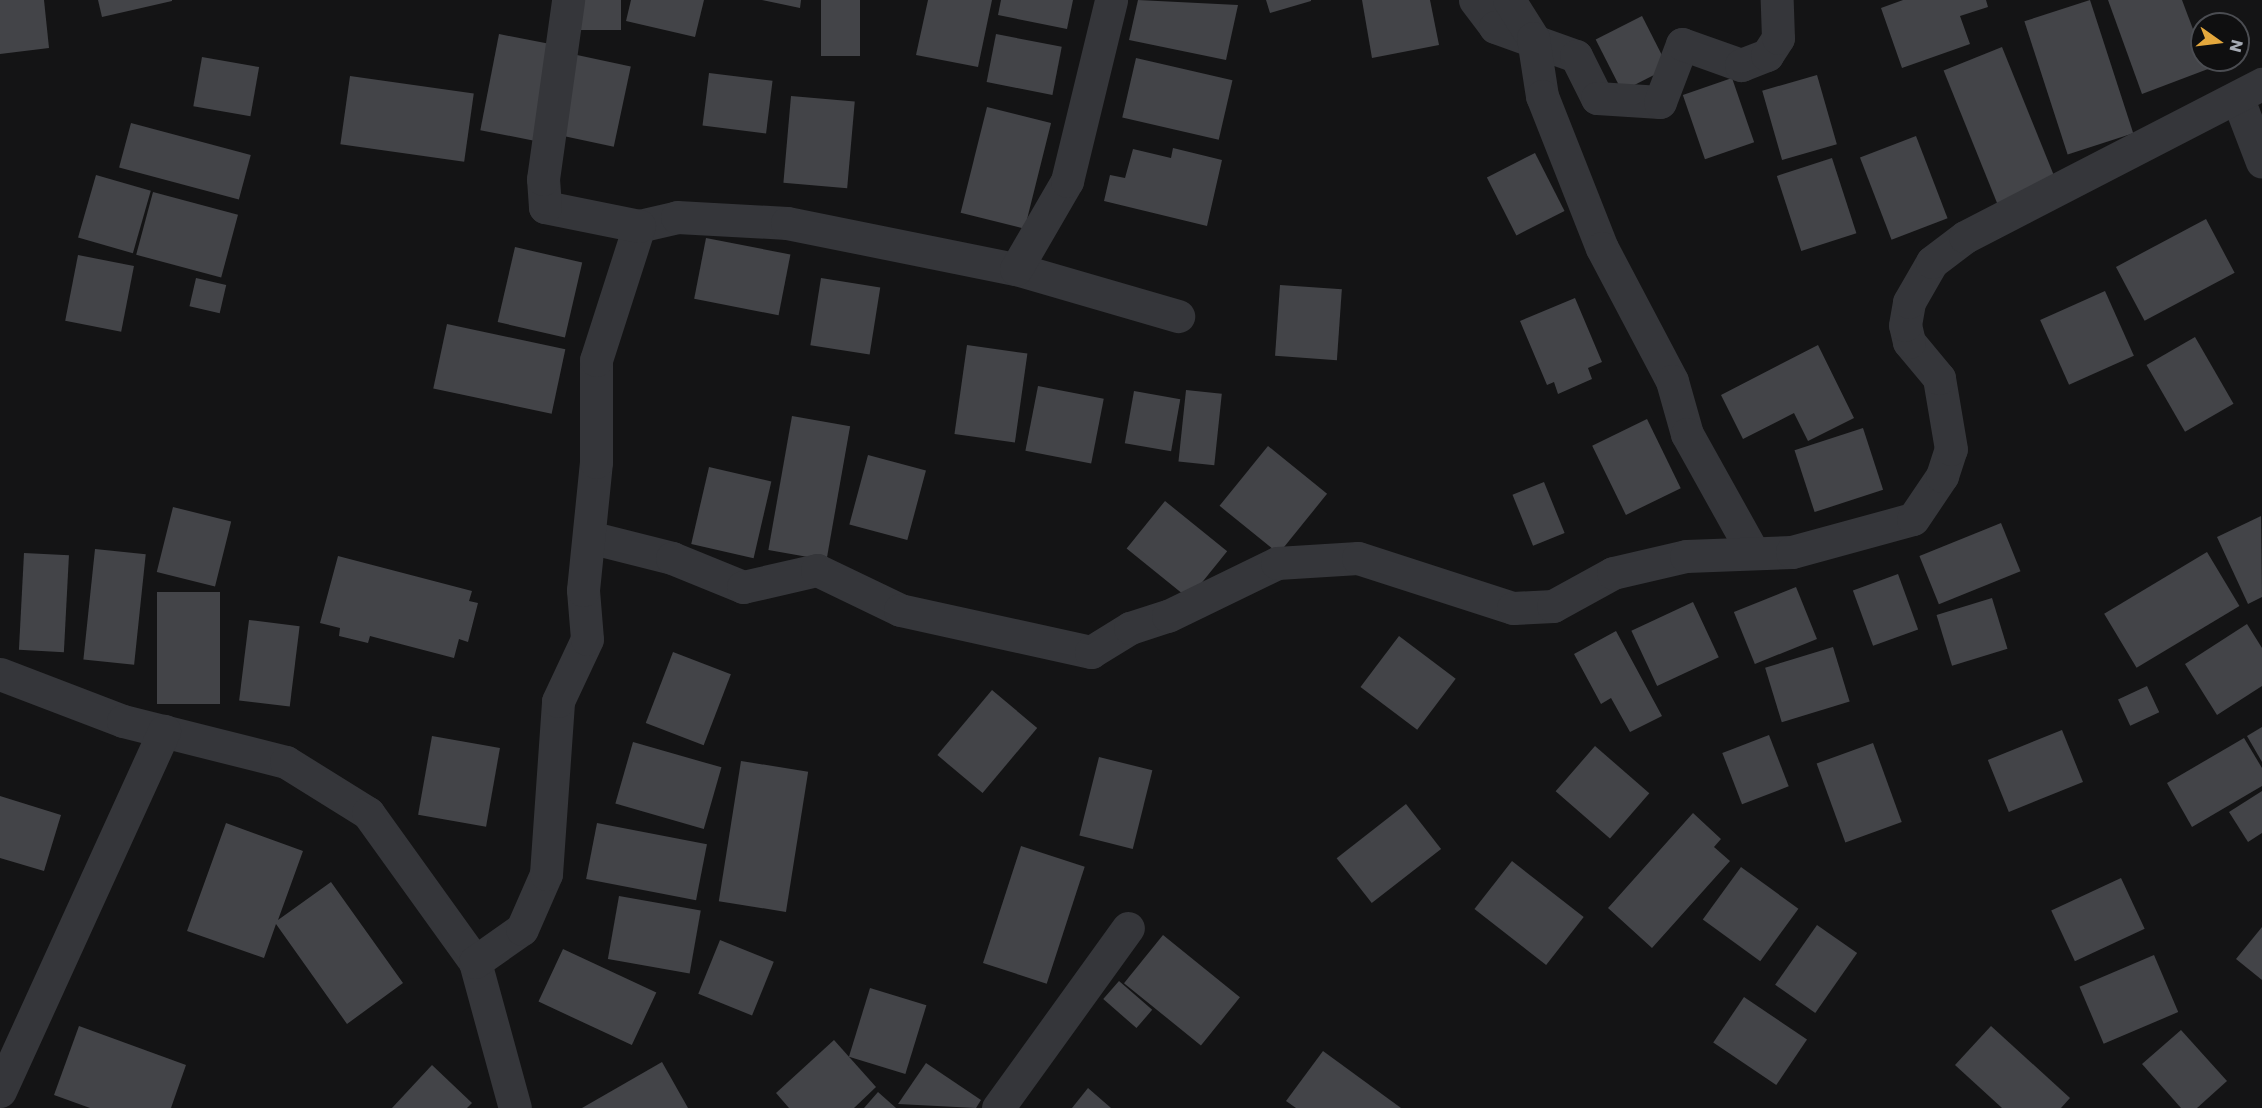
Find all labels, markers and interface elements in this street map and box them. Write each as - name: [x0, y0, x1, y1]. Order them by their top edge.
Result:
- north arrow: [2190, 12, 2250, 72]
- text: N: [2223, 37, 2249, 55]

